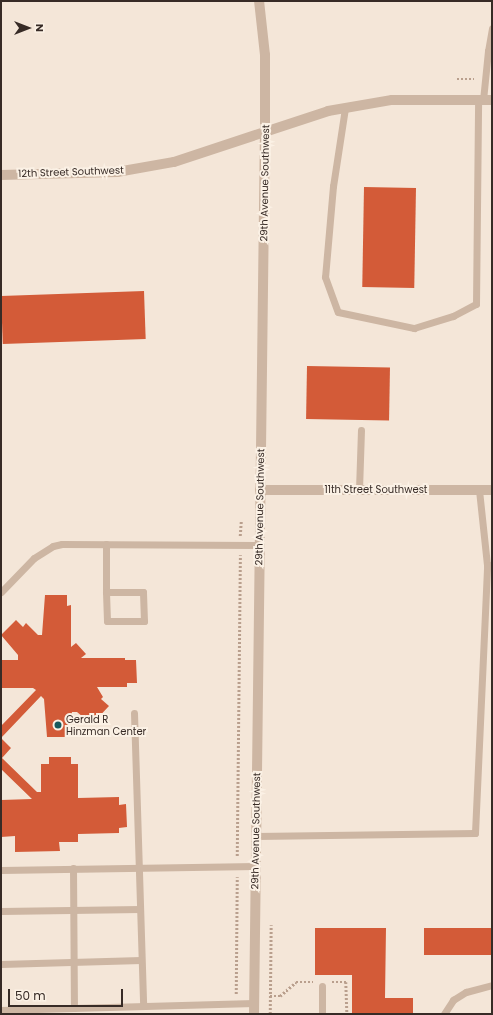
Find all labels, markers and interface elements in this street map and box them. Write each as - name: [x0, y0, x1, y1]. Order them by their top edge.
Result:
- north arrow: [8, 8, 48, 48]
- text: N: [32, 24, 48, 32]
- street label: 29th Avenue Southwest: [258, 124, 272, 242]
- street label: 12th Street Southwest: [18, 164, 124, 180]
- street label: 29th Avenue Southwest: [253, 448, 267, 566]
- street label: 11th Street Southwest: [324, 484, 428, 496]
- place label: Gerald R Hinzman Center: [66, 713, 146, 736]
- marker: Gerald R Hinzman Center: [53, 720, 63, 730]
- street label: 29th Avenue Southwest: [249, 772, 263, 890]
- scale bar: [10, 981, 125, 1007]
- text: 50 m: [15, 987, 46, 1004]

